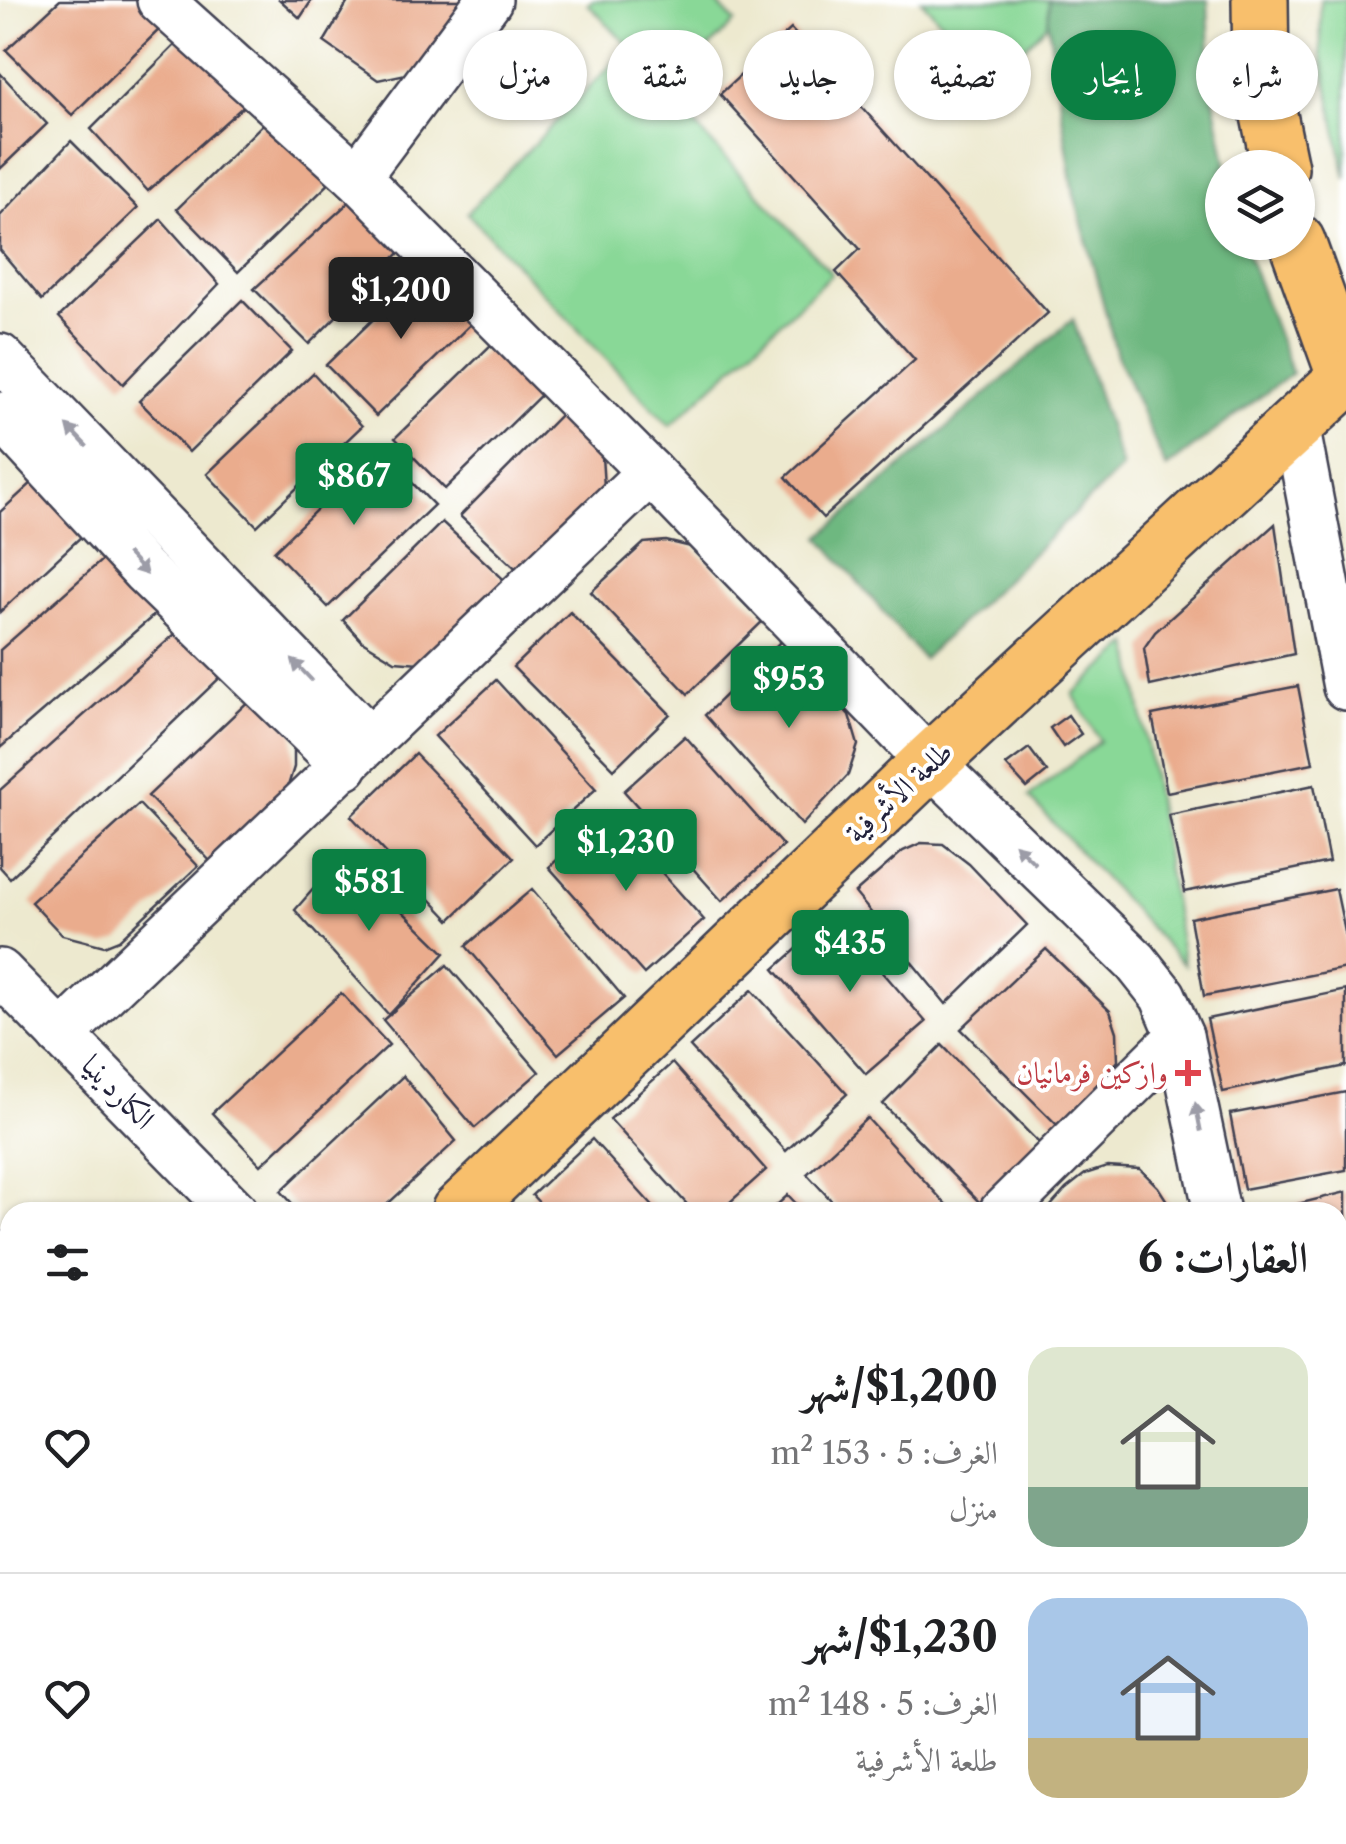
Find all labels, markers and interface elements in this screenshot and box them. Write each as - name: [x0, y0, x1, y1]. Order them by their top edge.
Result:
- chip: منزل: [463, 30, 587, 120]
- chip: شقة: [607, 30, 723, 120]
- chip: جديد: [743, 30, 874, 120]
- chip: تصفية: [894, 30, 1031, 120]
- chip: إيجار: [1051, 30, 1176, 120]
- chip: شراء: [1196, 30, 1318, 120]
- map controls: [1205, 150, 1315, 260]
- button: layers: [1205, 150, 1315, 260]
- pin: $1,200: [320, 257, 482, 342]
- text: $1,200: [351, 270, 451, 309]
- one-way arrow: [65, 424, 88, 448]
- pin: $867: [295, 443, 413, 528]
- text: $867: [317, 456, 391, 495]
- one-way arrow: [125, 552, 148, 576]
- pin: $953: [730, 646, 848, 731]
- one-way arrow: [291, 658, 314, 682]
- text: $953: [753, 659, 825, 698]
- street label: طلعة الأشرفية: [836, 731, 961, 852]
- pin: $1,230: [545, 809, 707, 894]
- text: $1,230: [577, 822, 675, 861]
- one-way arrow: [1014, 842, 1038, 866]
- pin: $581: [310, 849, 428, 934]
- text: $581: [334, 862, 404, 901]
- pin: $435: [791, 910, 909, 995]
- text: $435: [814, 923, 886, 962]
- street label: الكاردينيا: [74, 1047, 163, 1137]
- place label: وازكين فرمانيان: [1016, 1054, 1168, 1092]
- marker: وازكين فرمانيان: [1177, 1062, 1199, 1084]
- one-way arrow: [1190, 1101, 1206, 1132]
- text: العقارات: 6: [1138, 1231, 1308, 1283]
- icon: filters: [40, 1235, 95, 1290]
- text: $1,200/شهر: [802, 1360, 998, 1412]
- icon: home: [1108, 1387, 1228, 1507]
- icon: heart: [40, 1420, 95, 1475]
- text: الغرف: 5 · 153 m²: [770, 1433, 998, 1472]
- text: منزل: [949, 1489, 998, 1528]
- text: $1,230/شهر: [805, 1611, 998, 1663]
- icon: home: [1108, 1638, 1228, 1758]
- icon: heart: [40, 1671, 95, 1726]
- text: الغرف: 5 · 148 m²: [768, 1684, 998, 1723]
- text: طلعة الأشرفية: [856, 1740, 998, 1779]

